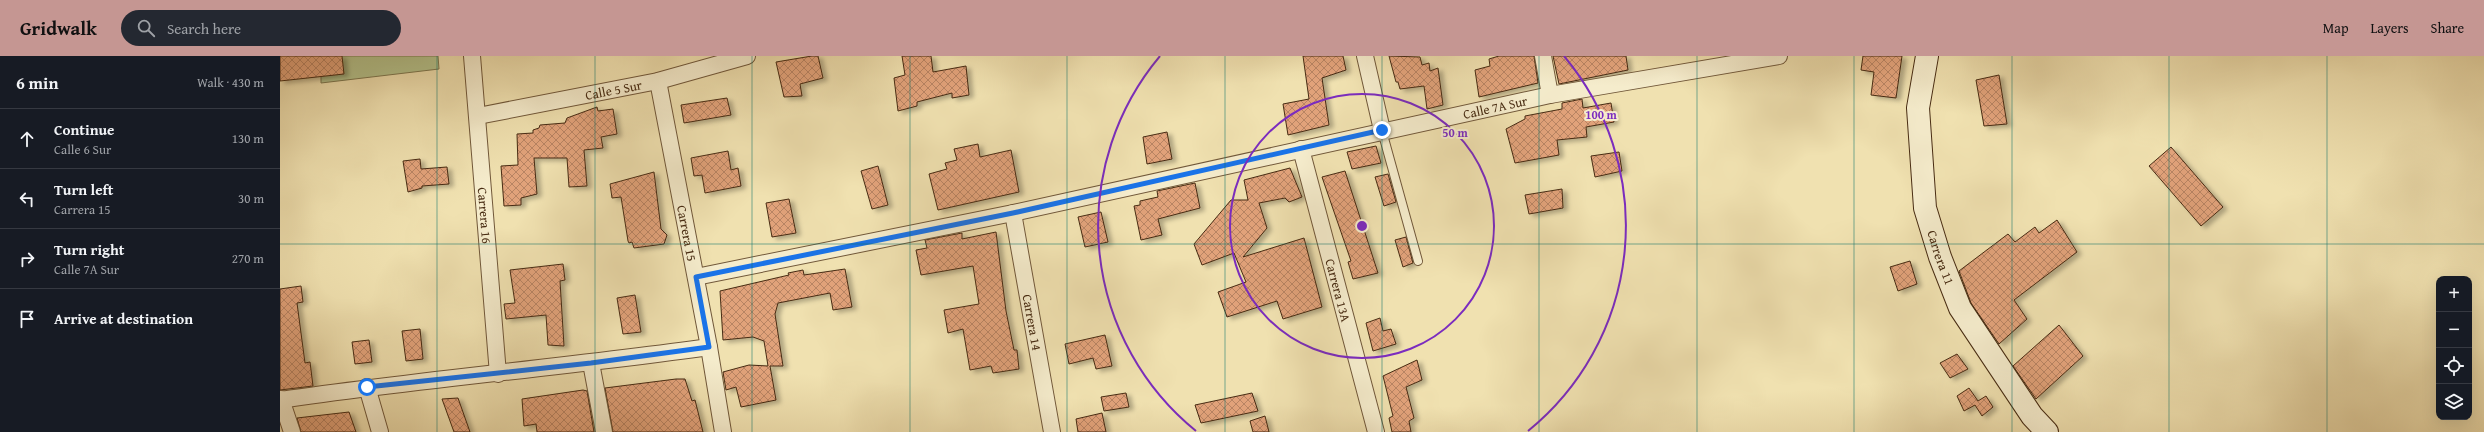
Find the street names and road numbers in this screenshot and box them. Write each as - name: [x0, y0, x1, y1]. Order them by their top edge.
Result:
- street label: Calle 5 Sur: [583, 75, 644, 104]
- street label: Calle 7A Sur: [1461, 91, 1530, 123]
- street label: Carrera 16: [473, 186, 497, 244]
- street label: Carrera 15: [673, 204, 702, 263]
- street label: Carrera 11: [1923, 228, 1959, 288]
- street label: Carrera 13A: [1321, 256, 1356, 324]
- street label: Carrera 14: [1018, 293, 1047, 352]

